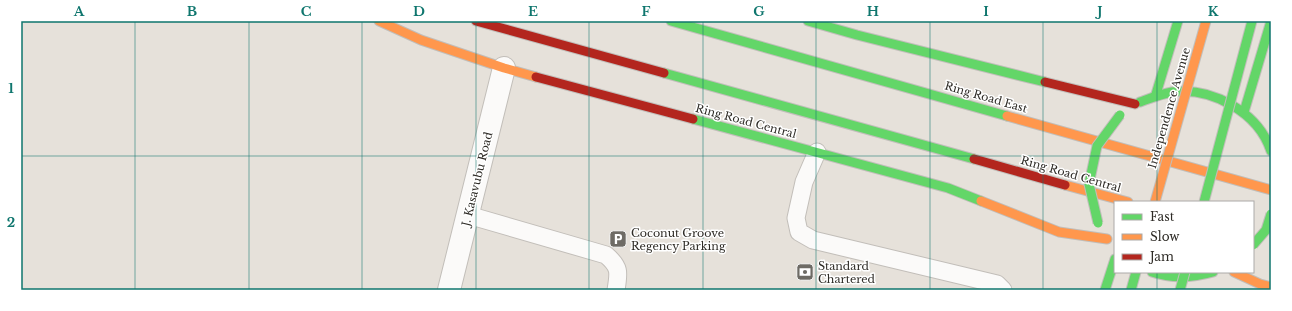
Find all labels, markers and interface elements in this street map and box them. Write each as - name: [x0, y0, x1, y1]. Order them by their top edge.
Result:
- text: A: [73, 3, 85, 20]
- text: B: [187, 3, 197, 20]
- text: C: [301, 3, 312, 20]
- text: D: [413, 3, 425, 20]
- text: E: [528, 3, 538, 20]
- text: F: [642, 3, 651, 20]
- text: G: [753, 3, 765, 20]
- text: H: [867, 3, 879, 20]
- text: I: [983, 3, 989, 20]
- text: J: [1094, 3, 1103, 20]
- text: K: [1208, 3, 1219, 20]
- street label: Independence Avenue: [1145, 46, 1193, 170]
- street label: Ring Road East: [943, 79, 1030, 116]
- text: 1: [8, 80, 14, 97]
- street label: Ring Road Central: [694, 101, 798, 141]
- street label: J. Kasavubu Road: [458, 130, 496, 230]
- street label: Ring Road Central: [1019, 153, 1123, 195]
- legend: [1114, 201, 1254, 273]
- text: Fast: [1150, 209, 1175, 224]
- text: 2: [7, 214, 15, 231]
- place label: Coconut Groove Regency Parking: [631, 226, 726, 253]
- parking icon: Coconut Groove Regency Parking: [608, 229, 628, 249]
- text: Slow: [1150, 229, 1180, 244]
- text: Jam: [1148, 249, 1174, 264]
- place label: Standard Chartered: [818, 259, 876, 286]
- bank icon: Standard Chartered: [795, 262, 815, 282]

